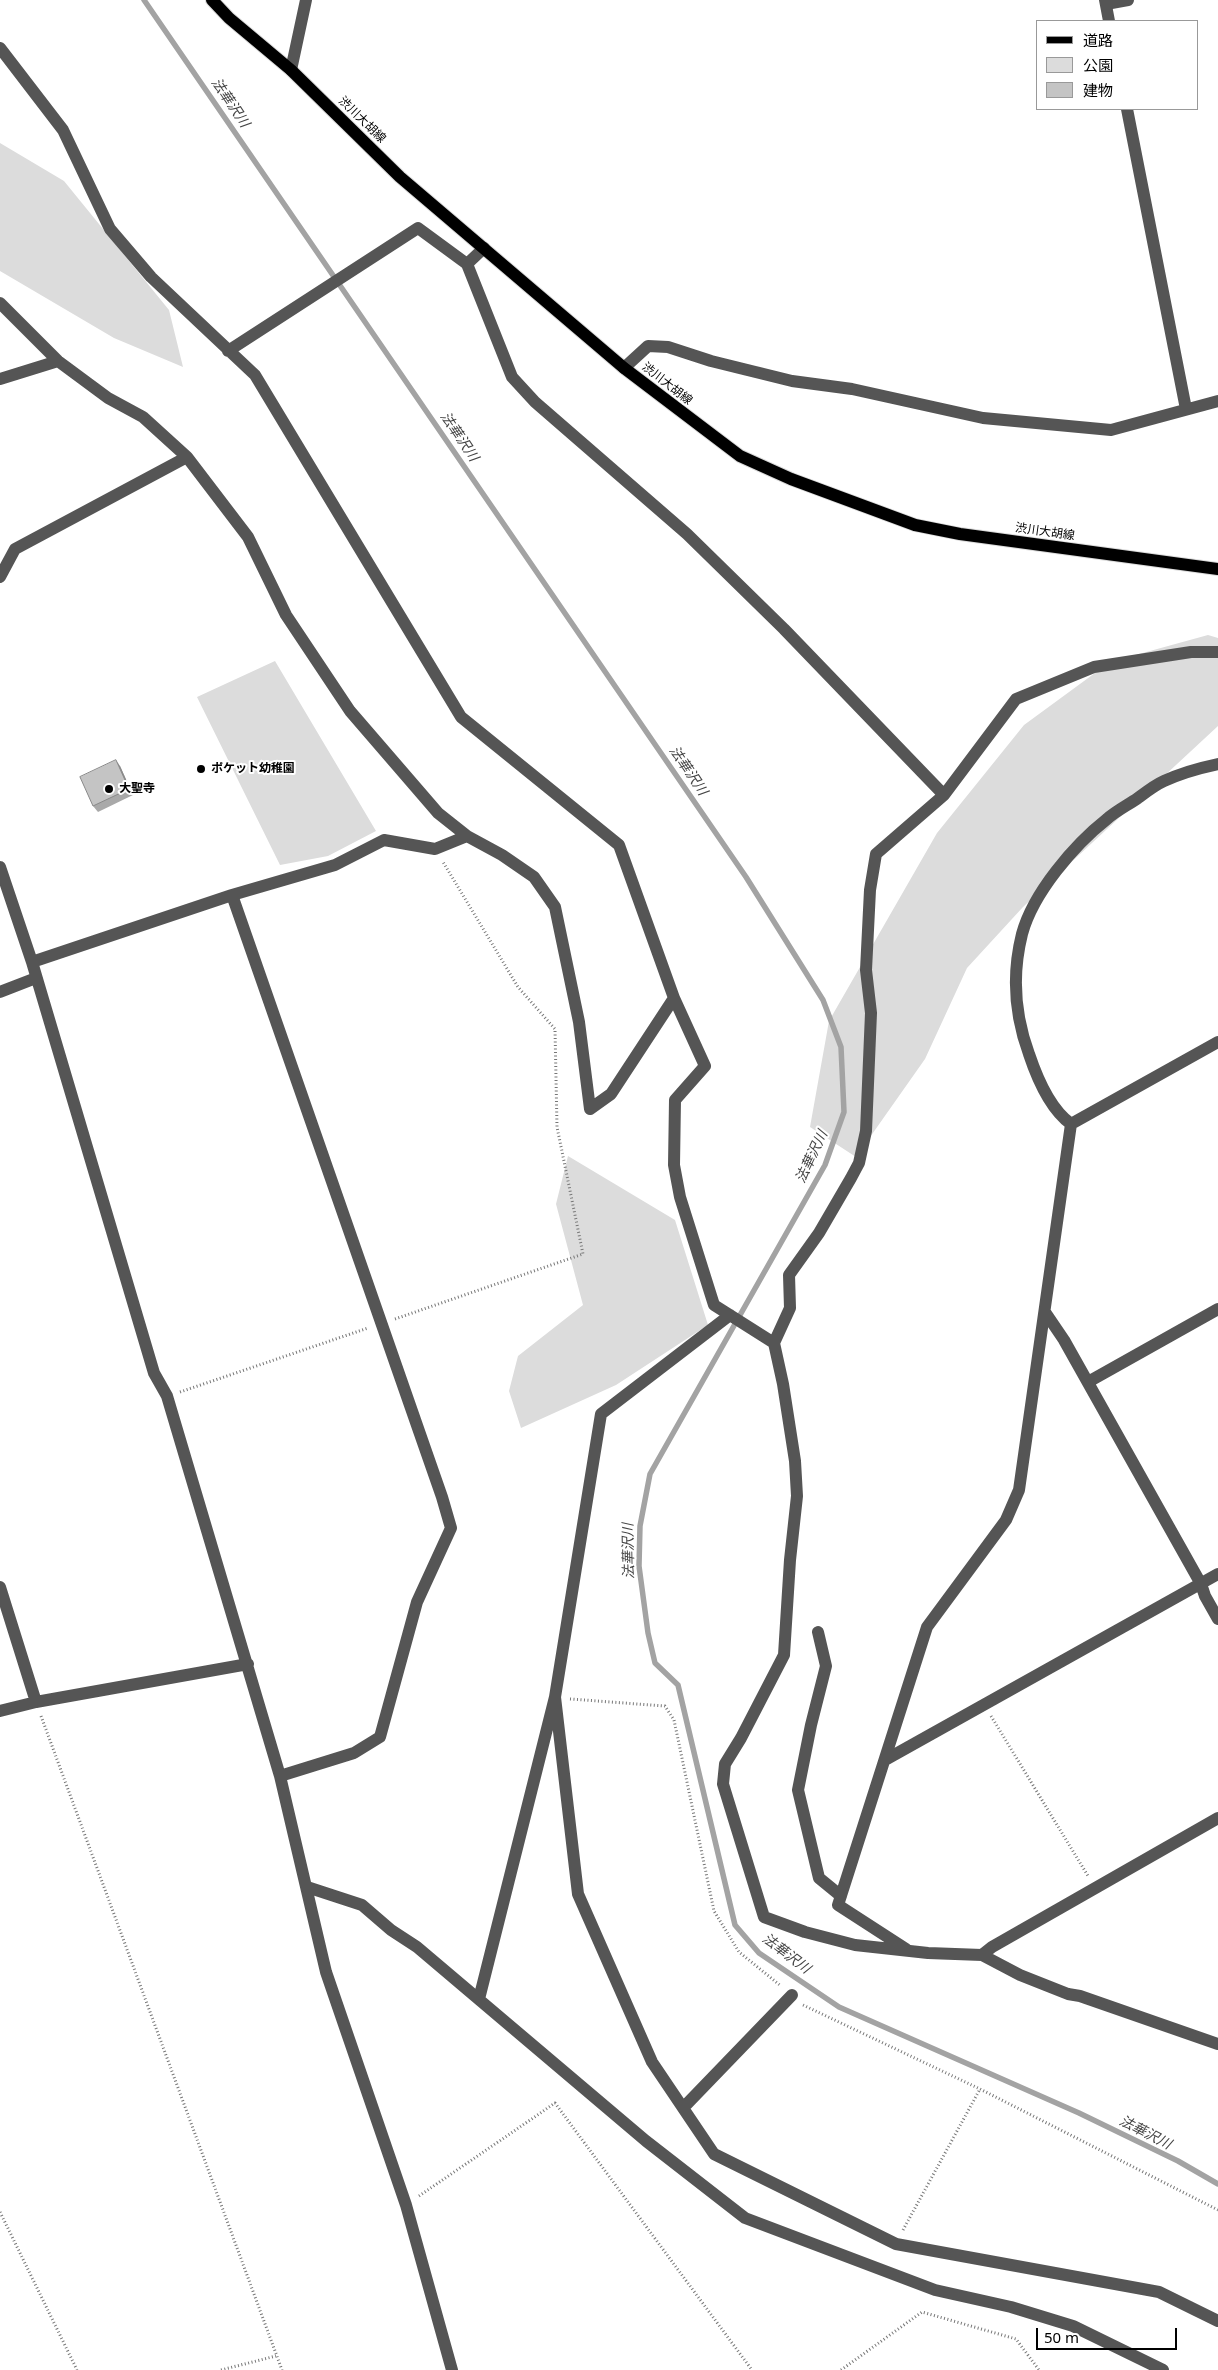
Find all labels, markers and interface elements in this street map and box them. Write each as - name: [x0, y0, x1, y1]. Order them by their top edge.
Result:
- legend: [1036, 20, 1198, 110]
- text: 道路: [1083, 30, 1113, 50]
- text: 公園: [1083, 55, 1113, 75]
- water label: 法華沢川: [207, 75, 253, 131]
- text: 建物: [1083, 80, 1113, 100]
- street label: 渋川大胡線: [335, 94, 389, 146]
- street label: 渋川大胡線: [639, 360, 695, 408]
- water label: 法華沢川: [436, 409, 482, 465]
- street label: 渋川大胡線: [1014, 521, 1076, 543]
- water label: 法華沢川: [665, 743, 711, 799]
- place label: ポケット幼稚園: [211, 762, 295, 776]
- marker: ポケット幼稚園: [195, 763, 207, 775]
- place label: 大聖寺: [119, 782, 155, 796]
- marker: 大聖寺: [103, 783, 115, 795]
- water label: 法華沢川: [793, 1128, 831, 1186]
- water label: 法華沢川: [620, 1523, 638, 1579]
- water label: 法華沢川: [759, 1930, 813, 1978]
- water label: 法華沢川: [1116, 2113, 1174, 2153]
- scale bar: [1038, 2318, 1179, 2350]
- text: 50 m: [1044, 2327, 1079, 2347]

